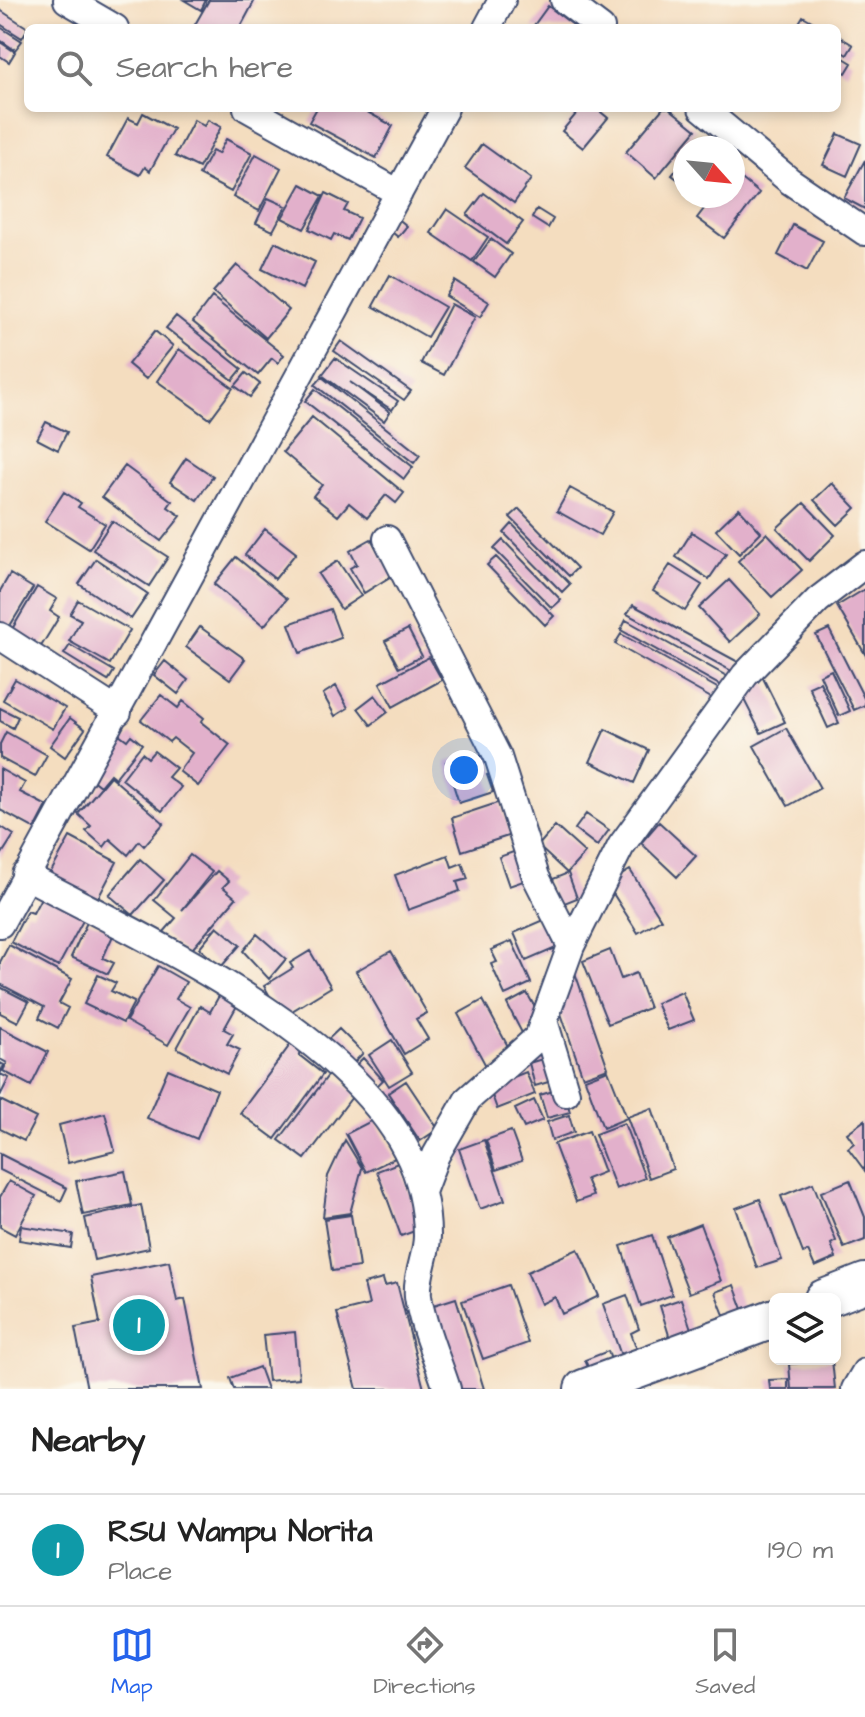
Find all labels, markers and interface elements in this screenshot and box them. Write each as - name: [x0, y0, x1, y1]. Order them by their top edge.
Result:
- search box: [24, 24, 841, 112]
- icon: search: [52, 46, 96, 90]
- text: Search here: [116, 47, 293, 89]
- north arrow: [673, 136, 745, 208]
- your location: [444, 750, 484, 790]
- map controls: [769, 1293, 841, 1365]
- button: layers: [769, 1293, 841, 1365]
- pin: 1: [113, 1295, 165, 1355]
- text: Nearby: [32, 1417, 146, 1465]
- text: RSU Wampu Norita: [108, 1511, 372, 1553]
- text: 1: [56, 1532, 60, 1568]
- text: 190 m: [768, 1532, 833, 1568]
- text: Place: [108, 1553, 172, 1589]
- tab: Map: [110, 1623, 154, 1702]
- tab: Directions: [373, 1623, 476, 1702]
- tab: Saved: [695, 1623, 755, 1702]

